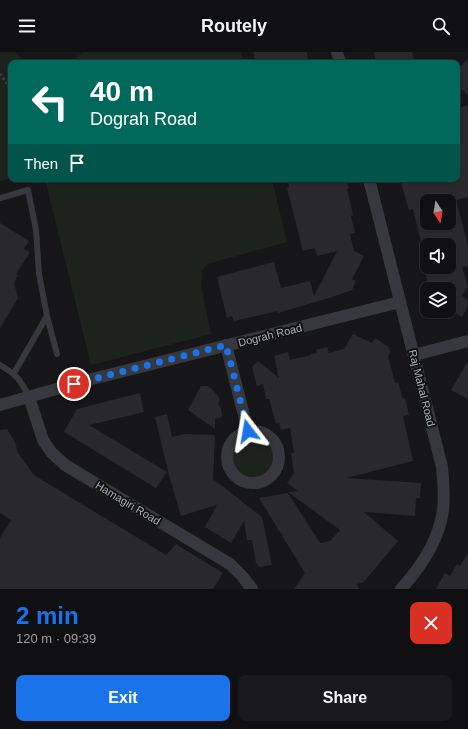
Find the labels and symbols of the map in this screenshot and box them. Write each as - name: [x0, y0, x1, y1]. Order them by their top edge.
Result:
- north arrow: [420, 194, 456, 230]
- street label: Dograh Road: [237, 321, 303, 349]
- street label: Raj Mahal Road: [407, 348, 437, 428]
- pin: [57, 367, 91, 401]
- position arrow: [227, 410, 269, 452]
- street label: Hamagiri Road: [93, 479, 163, 527]

